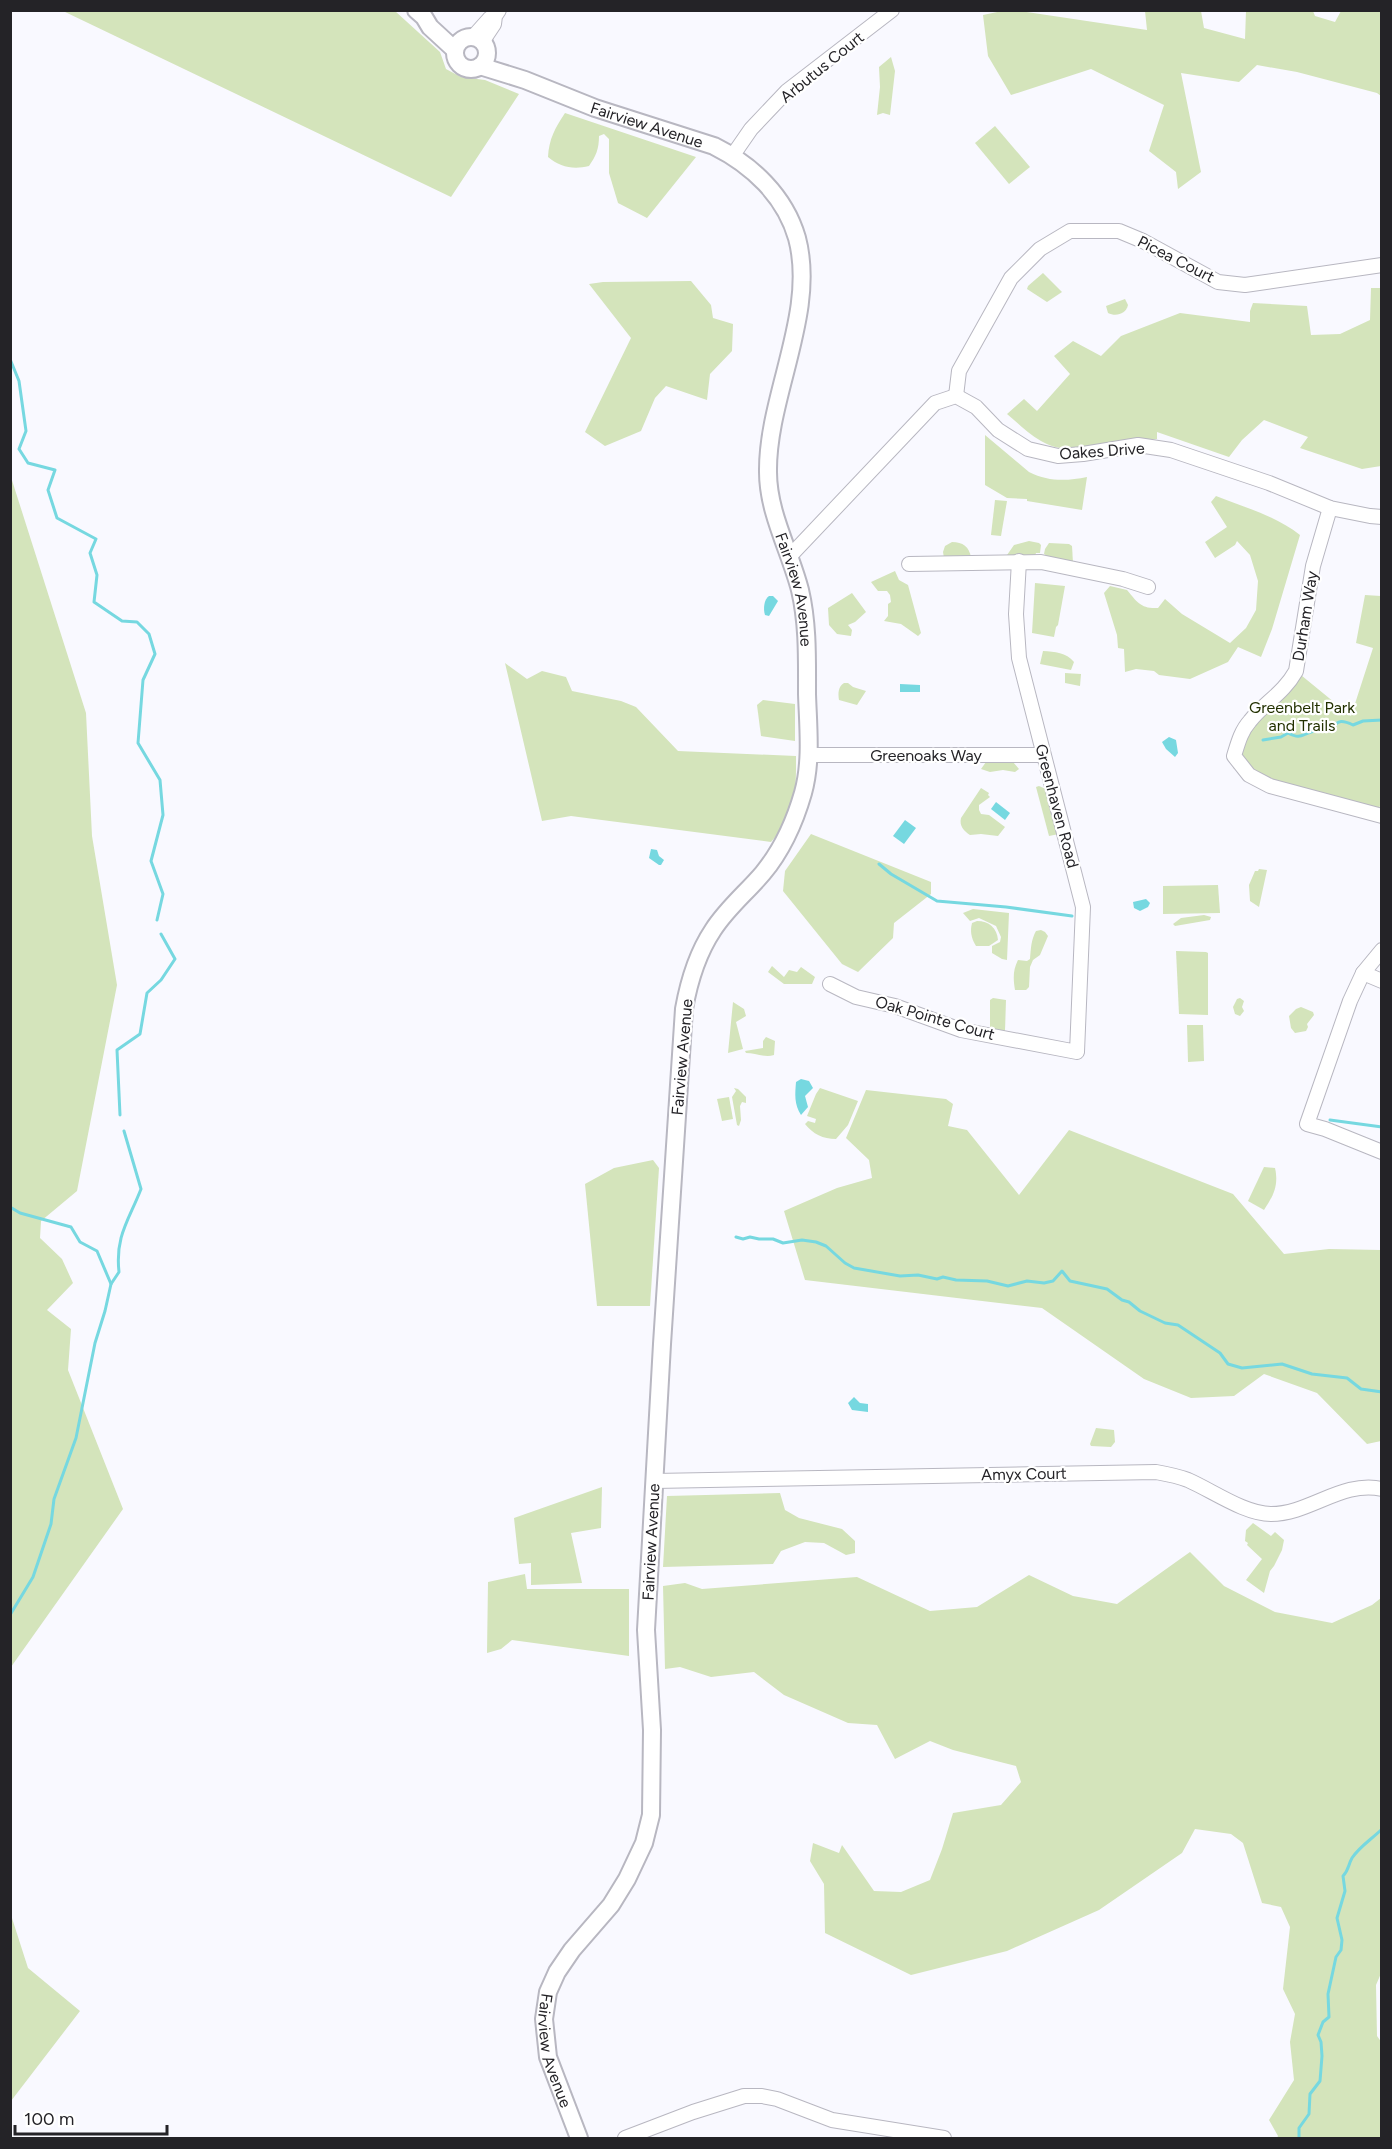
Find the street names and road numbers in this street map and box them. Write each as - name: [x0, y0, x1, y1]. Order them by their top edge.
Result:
- street label: Arbutus Court: [776, 27, 868, 107]
- street label: Fairview Avenue: [588, 98, 706, 152]
- street label: Picea Court: [1134, 232, 1218, 286]
- street label: Oakes Drive: [1059, 439, 1145, 463]
- street label: Fairview Avenue: [772, 530, 816, 647]
- street label: Durham Way: [1288, 569, 1322, 663]
- street label: Greenhaven Road: [1031, 742, 1083, 870]
- street label: Greenoaks Way: [870, 746, 982, 765]
- street label: Oak Pointe Court: [873, 992, 997, 1044]
- street label: Fairview Avenue: [667, 998, 697, 1116]
- street label: Amyx Court: [981, 1464, 1067, 1484]
- street label: Fairview Avenue: [638, 1483, 664, 1601]
- street label: Fairview Avenue: [534, 1992, 576, 2110]

